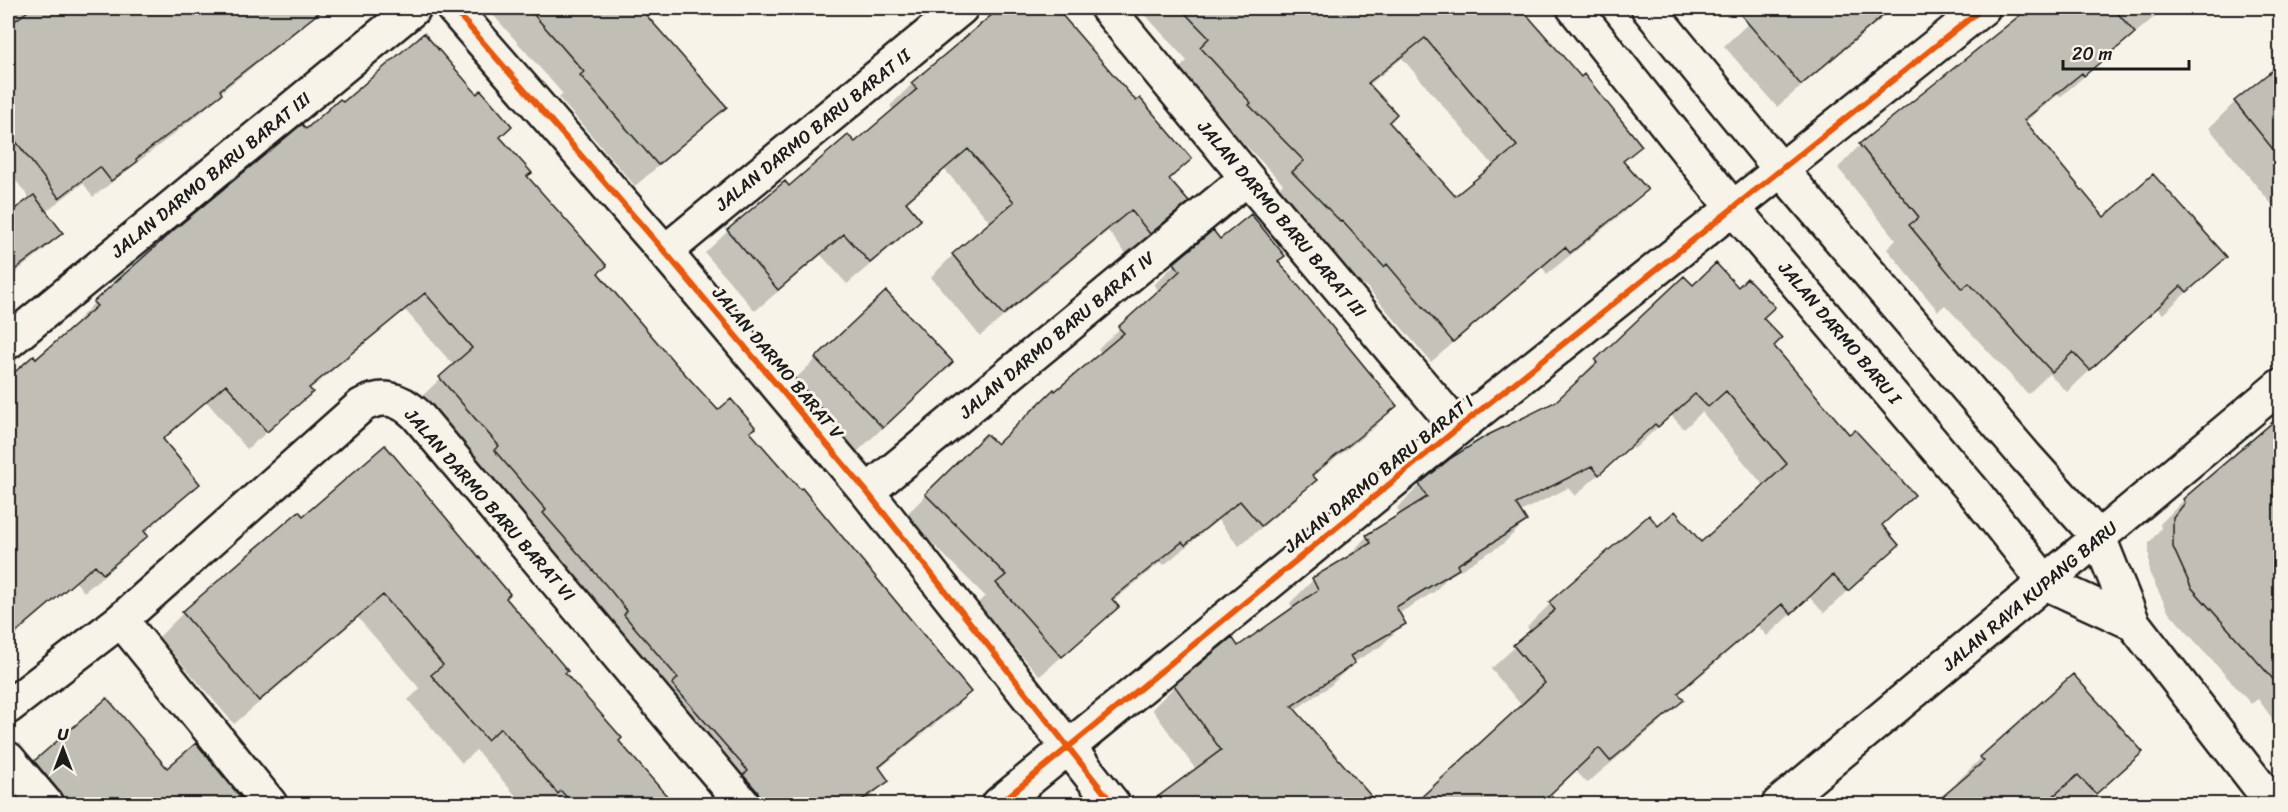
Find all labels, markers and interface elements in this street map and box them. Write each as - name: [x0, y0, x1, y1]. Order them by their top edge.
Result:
- scale bar: [2063, 33, 2189, 71]
- text: 20 m: [2072, 38, 2112, 70]
- street label: JALAN DARMO BARU BARAT II: [707, 39, 920, 220]
- street label: JALAN DARMO BARU BARAT III: [103, 83, 319, 267]
- street label: JALAN DARMO BARU BARAT III: [1189, 112, 1375, 326]
- street label: JALAN DARMO BARU BARAT IV: [951, 242, 1163, 428]
- street label: JALAN DARMO BARU I: [1770, 253, 1911, 413]
- street label: JALAN DARMO BARAT V: [703, 278, 852, 447]
- street label: JALAN DARMO BARU BARAT I: [1276, 386, 1482, 562]
- street label: JALAN DARMO BARU BARAT VI: [396, 400, 584, 610]
- street label: JALAN RAYA KUPANG BARU: [1934, 512, 2125, 680]
- north arrow: [33, 719, 93, 779]
- text: U: [58, 720, 70, 749]

